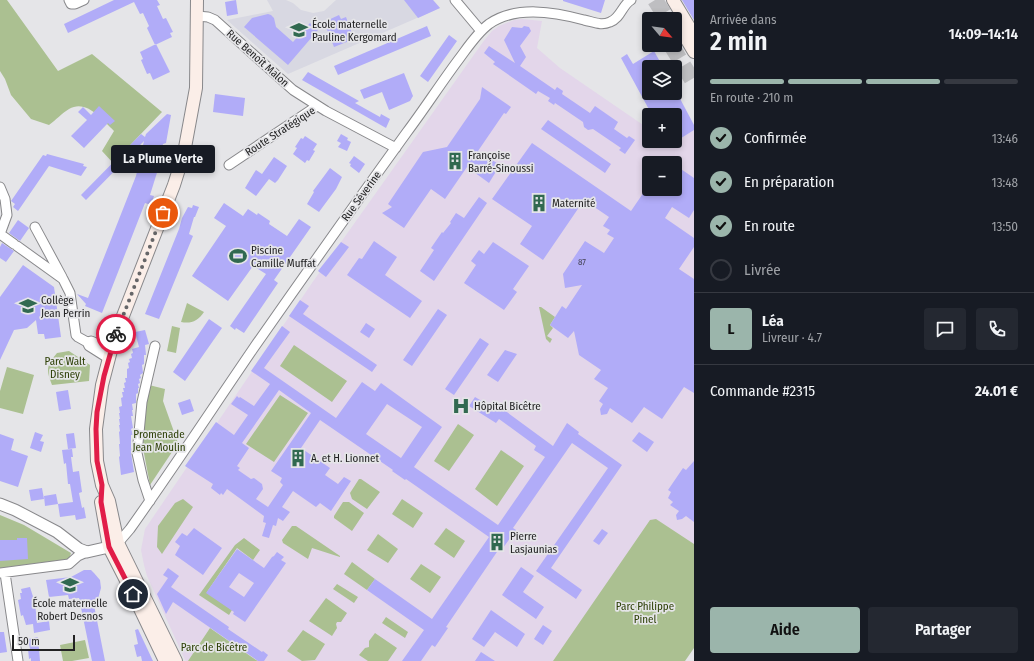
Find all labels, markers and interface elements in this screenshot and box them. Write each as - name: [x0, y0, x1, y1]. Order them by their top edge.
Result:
- north arrow: [642, 12, 682, 52]
- map controls: [642, 12, 682, 196]
- text: Arrivée dans: [710, 12, 777, 27]
- place label: École maternelle Pauline Kergomard: [312, 17, 397, 44]
- school or university icon: École maternelle Pauline Kergomard: [289, 20, 309, 40]
- text: 14:09–14:14: [949, 25, 1018, 43]
- text: 2 min: [710, 26, 768, 57]
- street label: Rue Benoît Malon: [224, 27, 291, 90]
- button: layers: [642, 60, 682, 100]
- text: En route · 210 m: [710, 90, 793, 105]
- street label: Route Stratégique: [243, 104, 318, 159]
- button: +: [642, 108, 682, 148]
- icon: check: [710, 127, 732, 149]
- text: Confirmée: [744, 129, 807, 147]
- text: 13:46: [992, 131, 1018, 146]
- callout: La Plume Verte: [111, 145, 215, 173]
- place label: Françoise Barré-Sinoussi: [468, 149, 534, 175]
- text: La Plume Verte: [123, 151, 203, 166]
- building icon: Françoise Barré-Sinoussi: [445, 151, 465, 171]
- button: −: [642, 156, 682, 196]
- street label: Rue Séverine: [339, 169, 384, 224]
- icon: check: [710, 171, 732, 193]
- text: En préparation: [744, 173, 834, 191]
- text: 13:48: [992, 175, 1018, 190]
- building icon: Maternité: [529, 193, 549, 213]
- pin: [146, 196, 180, 230]
- place label: Maternité: [552, 197, 595, 210]
- icon: bag: [152, 202, 174, 224]
- icon: check: [710, 215, 732, 237]
- text: En route: [744, 217, 795, 235]
- text: 13:50: [992, 219, 1018, 234]
- place label: Piscine Camille Muffat: [251, 244, 316, 270]
- sports icon: Piscine Camille Muffat: [228, 246, 248, 266]
- house number: 87: [578, 257, 586, 267]
- text: Livrée: [744, 261, 781, 279]
- place label: Collège Jean Perrin: [41, 294, 90, 320]
- school or university icon: Collège Jean Perrin: [18, 296, 38, 316]
- button: chat: [924, 308, 966, 350]
- button: phone: [976, 308, 1018, 350]
- text: Léa: [762, 312, 784, 330]
- courier: [96, 314, 136, 354]
- text: L: [728, 320, 734, 338]
- icon: bike: [105, 323, 127, 345]
- text: Livreur · 4.7: [762, 330, 822, 345]
- park label: Parc Walt Disney: [44, 355, 86, 381]
- text: Commande #2315: [710, 382, 815, 400]
- text: 24.01 €: [975, 382, 1018, 400]
- hospital icon: Hôpital Bicêtre: [451, 396, 471, 416]
- place label: Hôpital Bicêtre: [474, 400, 541, 413]
- park label: Promenade Jean Moulin: [133, 428, 185, 454]
- building icon: A. et H. Lionnet: [288, 448, 308, 468]
- place label: A. et H. Lionnet: [311, 452, 379, 465]
- place label: Pierre Lasjaunias: [510, 530, 558, 556]
- building icon: Pierre Lasjaunias: [487, 532, 507, 552]
- school or university icon: École maternelle Robert Desnos: [60, 575, 80, 595]
- pin: [116, 577, 150, 611]
- icon: home: [122, 583, 144, 605]
- place label: École maternelle Robert Desnos: [32, 596, 108, 623]
- park label: Parc Philippe Pinel: [616, 600, 674, 626]
- button: Aide: [710, 607, 860, 653]
- button: Partager: [868, 607, 1018, 653]
- scale bar: [12, 633, 75, 652]
- text: 50 m: [18, 635, 40, 648]
- park label: Parc de Bicêtre: [181, 641, 247, 654]

